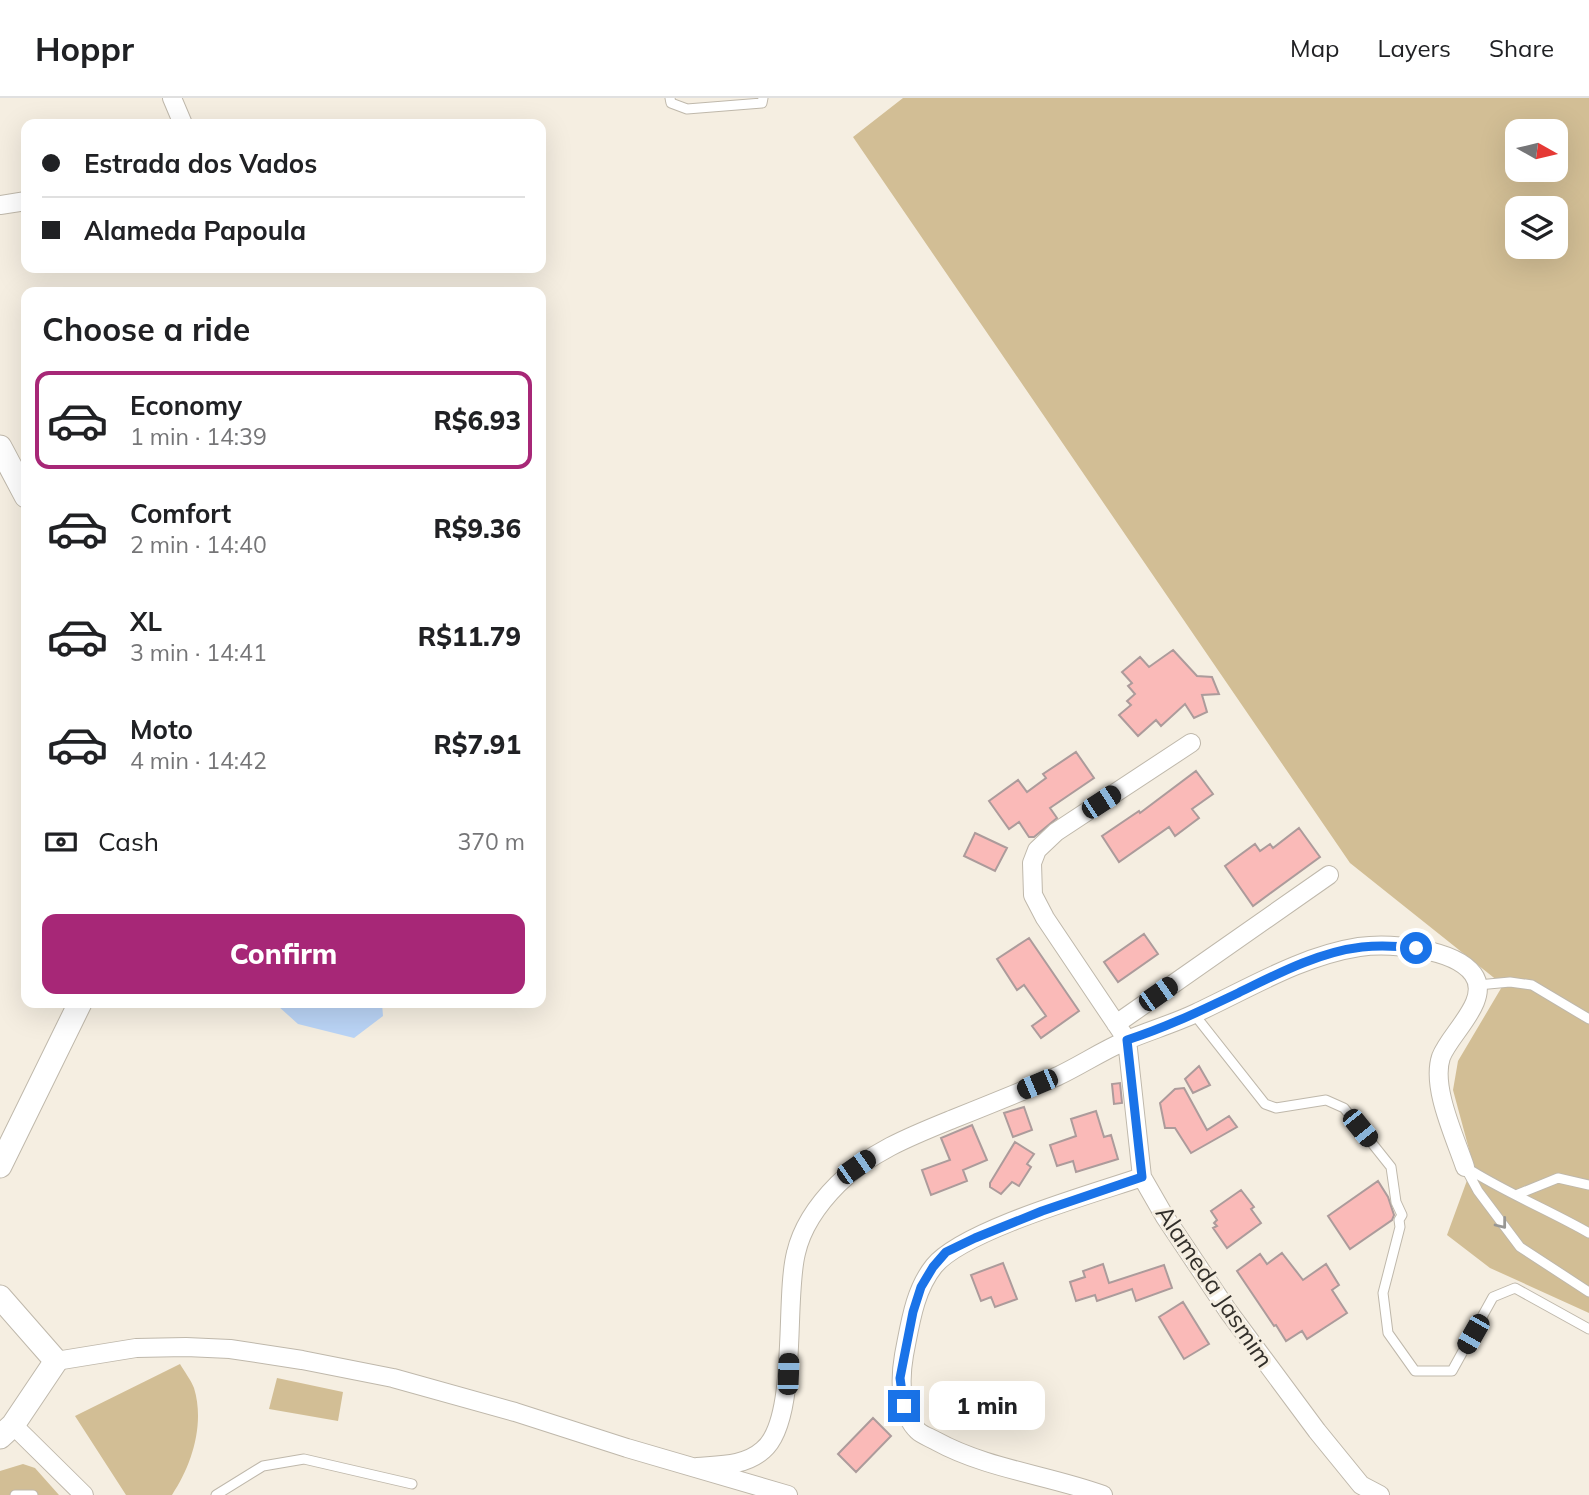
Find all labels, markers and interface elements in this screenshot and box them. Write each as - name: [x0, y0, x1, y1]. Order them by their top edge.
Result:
- text: Hoppr: [35, 28, 134, 69]
- text: Map: [1290, 33, 1339, 63]
- text: Layers: [1377, 33, 1451, 63]
- text: Share: [1489, 33, 1554, 63]
- north arrow: [1505, 119, 1568, 182]
- map controls: [1505, 119, 1568, 259]
- text: Estrada dos Vados: [84, 147, 317, 180]
- button: layers: [1505, 196, 1568, 259]
- text: Alameda Papoula: [84, 214, 306, 247]
- text: Choose a ride: [42, 309, 250, 349]
- icon: car: [46, 389, 109, 452]
- text: Economy: [130, 389, 242, 422]
- text: R$6.93: [433, 404, 521, 437]
- text: 1 min · 14:39: [130, 422, 267, 451]
- icon: car: [46, 497, 109, 560]
- text: Comfort: [130, 497, 231, 530]
- text: R$9.36: [433, 512, 521, 545]
- text: 2 min · 14:40: [130, 530, 267, 559]
- icon: car: [46, 605, 109, 668]
- text: XL: [130, 605, 162, 638]
- text: R$11.79: [418, 620, 521, 653]
- text: 3 min · 14:41: [130, 638, 267, 667]
- icon: car: [46, 713, 109, 776]
- text: Moto: [130, 713, 193, 746]
- text: R$7.91: [433, 728, 521, 761]
- text: 4 min · 14:42: [130, 746, 267, 775]
- car: [1078, 782, 1125, 822]
- icon: cash: [42, 823, 80, 861]
- text: Cash: [98, 825, 159, 858]
- text: 370 m: [457, 827, 525, 856]
- button: Confirm: [42, 914, 525, 994]
- route start: [1400, 932, 1432, 964]
- car: [1135, 973, 1182, 1015]
- car: [1014, 1066, 1061, 1102]
- car: [1339, 1105, 1382, 1151]
- car: [833, 1146, 880, 1188]
- street label: Alameda Jasmim: [1150, 1199, 1280, 1373]
- one-way arrow: [1494, 1216, 1507, 1228]
- car: [1454, 1311, 1493, 1357]
- car: [777, 1353, 800, 1395]
- callout: 1 min: [928, 1382, 1044, 1430]
- route end: [888, 1390, 920, 1422]
- text: 1 min: [956, 1391, 1018, 1420]

